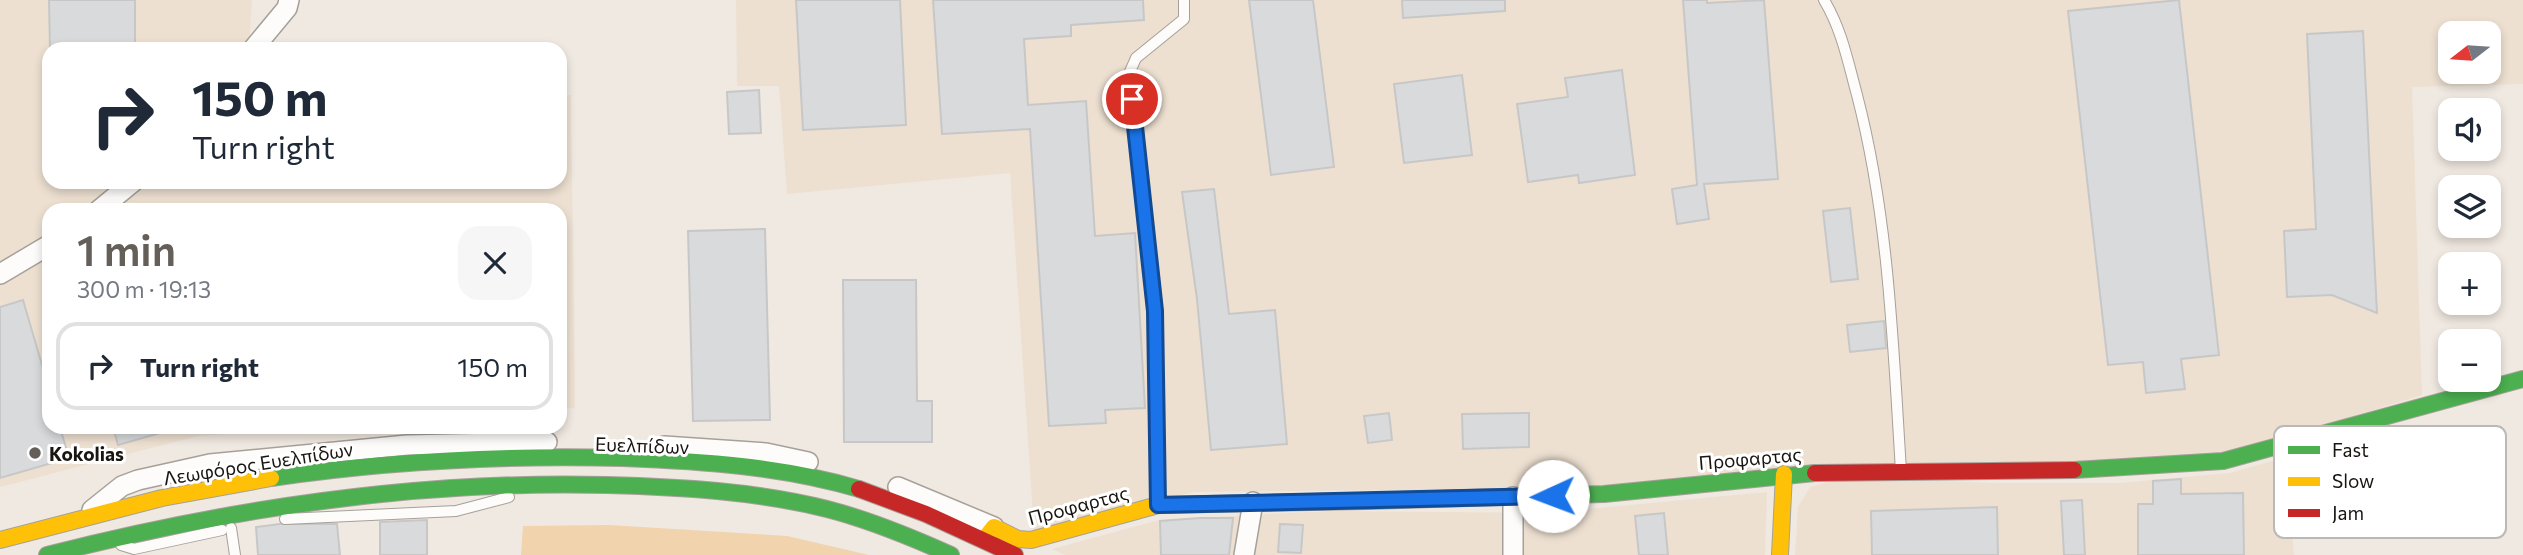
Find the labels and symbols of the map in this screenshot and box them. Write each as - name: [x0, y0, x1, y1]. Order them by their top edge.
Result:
- north arrow: [2438, 21, 2501, 84]
- pin: [1102, 69, 1162, 129]
- legend: [2274, 426, 2506, 538]
- street label: Ευελπίδων: [595, 432, 690, 458]
- street label: Λεωφόρος Ευελπίδων: [161, 437, 355, 489]
- text: Fast: [2332, 438, 2369, 461]
- place label: Kokolias: [49, 442, 124, 465]
- street label: Προφαρτας: [1698, 442, 1802, 474]
- marker: Kokolias: [27, 445, 43, 461]
- position arrow: [1516, 459, 1590, 533]
- text: Slow: [2332, 469, 2374, 492]
- street label: Προφαρτας: [1025, 481, 1131, 529]
- text: Jam: [2332, 501, 2364, 524]

